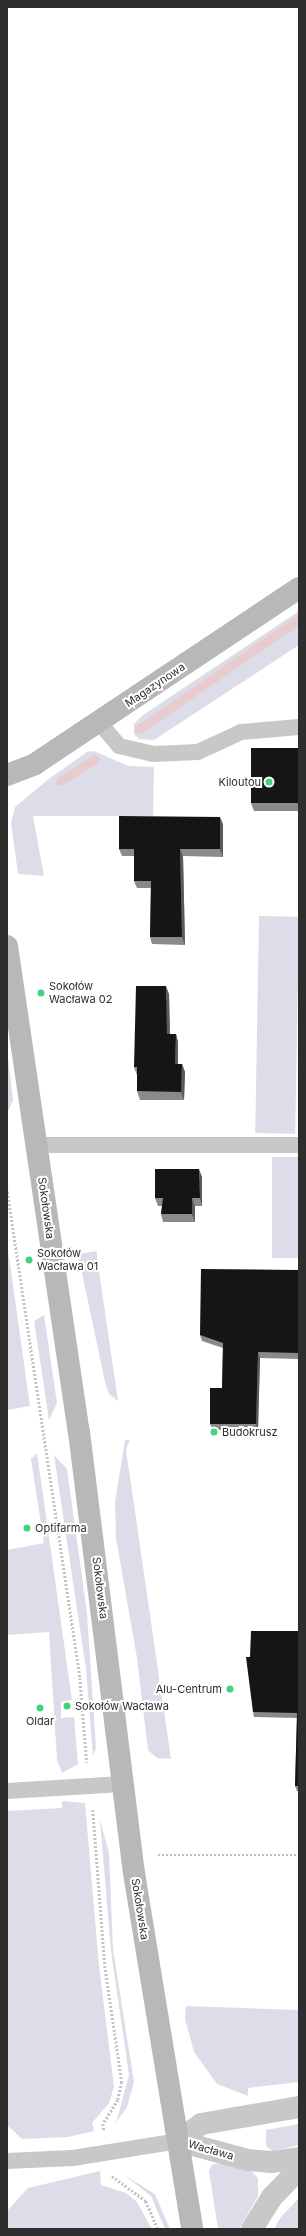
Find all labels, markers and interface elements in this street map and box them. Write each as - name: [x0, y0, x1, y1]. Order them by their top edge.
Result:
- street label: Magazynowa: [123, 660, 187, 710]
- place label: Kiloutou: [218, 775, 261, 789]
- marker: Kiloutou: [264, 777, 274, 787]
- place label: Sokołów Wacława 02: [49, 980, 113, 1006]
- marker: Sokołów Wacława 02: [36, 988, 46, 998]
- street label: Sokołowska: [35, 1176, 57, 1240]
- place label: Sokołów Wacława 01: [37, 1247, 98, 1273]
- marker: Sokołów Wacława 01: [24, 1255, 34, 1265]
- place label: Budokrusz: [222, 1425, 278, 1439]
- marker: Budokrusz: [209, 1427, 219, 1437]
- place label: Optifarma: [35, 1521, 87, 1535]
- marker: Optifarma: [22, 1523, 32, 1533]
- street label: Sokołowska: [90, 1556, 110, 1620]
- place label: Alu-Centrum: [156, 1682, 222, 1696]
- marker: Alu-Centrum: [225, 1684, 235, 1694]
- place label: Sokołów Wacława: [75, 1699, 169, 1713]
- marker: Sokołów Wacława: [62, 1701, 72, 1711]
- marker: Oldar: [35, 1703, 45, 1713]
- place label: Oldar: [26, 1714, 54, 1728]
- street label: Sokołowska: [129, 1877, 151, 1941]
- street label: Wacława: [187, 2137, 235, 2163]

